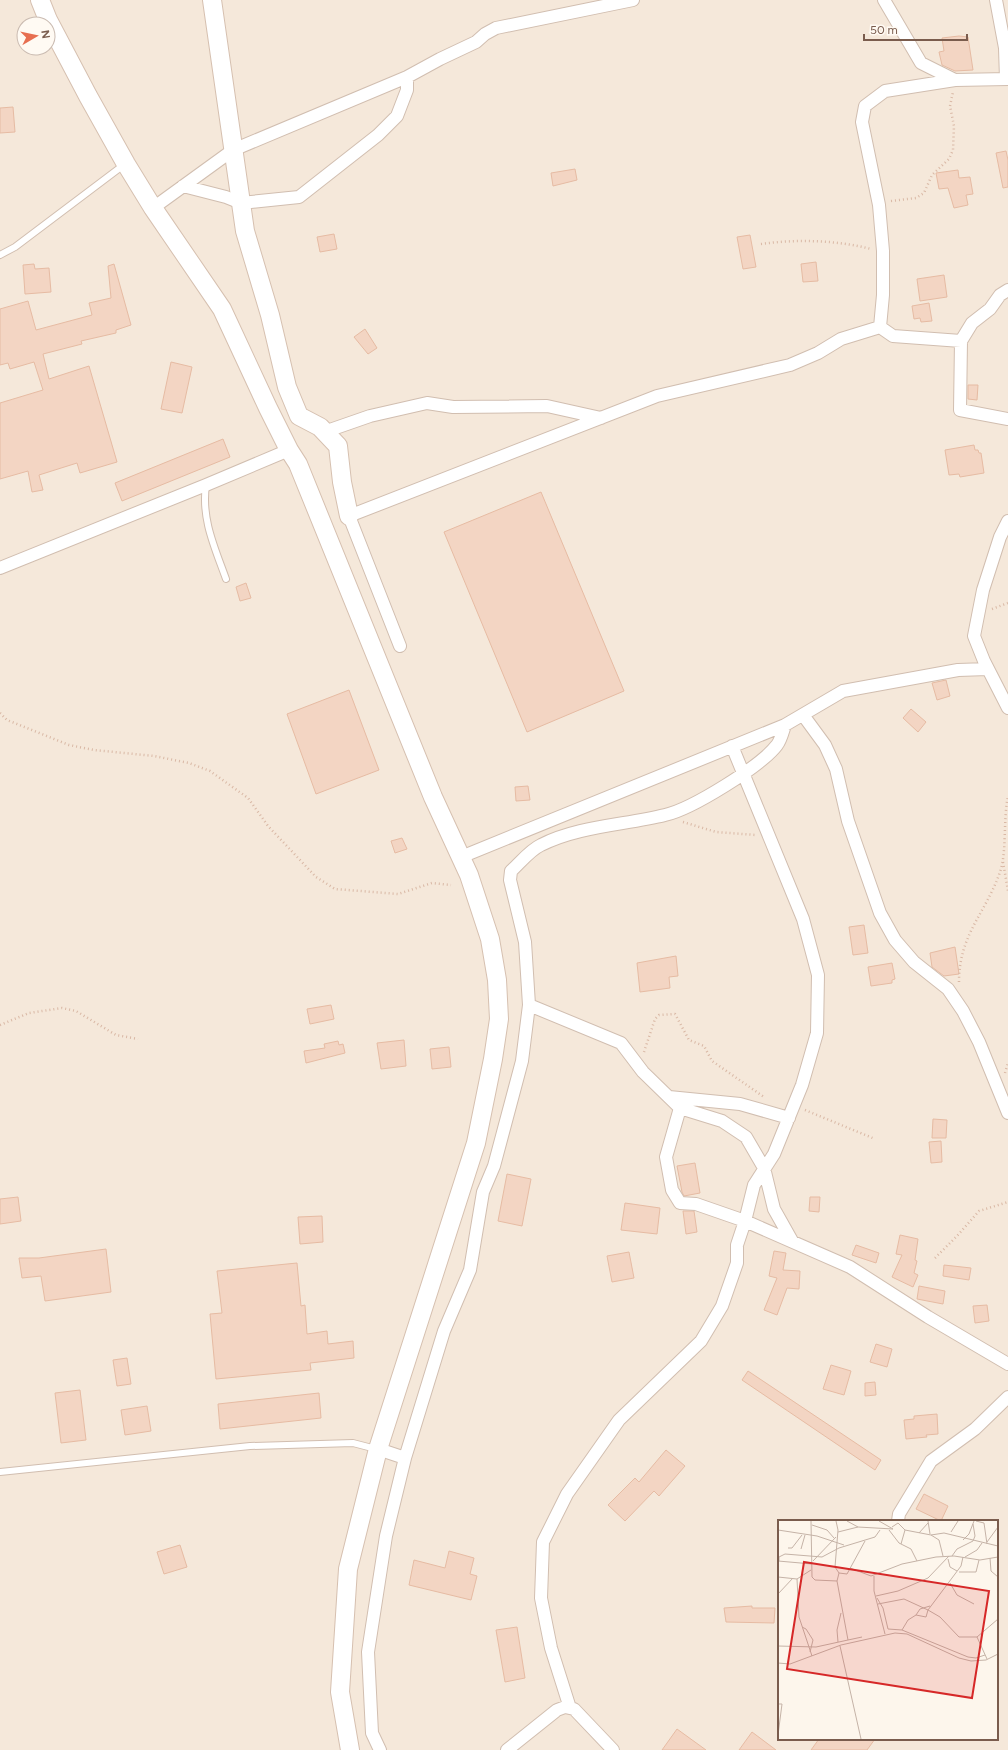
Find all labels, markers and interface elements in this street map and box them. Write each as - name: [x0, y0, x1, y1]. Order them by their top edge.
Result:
- north arrow: [16, 16, 56, 56]
- scale bar: [864, 16, 967, 42]
- text: 50 m: [870, 23, 898, 37]
- text: N: [38, 29, 52, 40]
- inset map: [778, 1520, 998, 1740]

